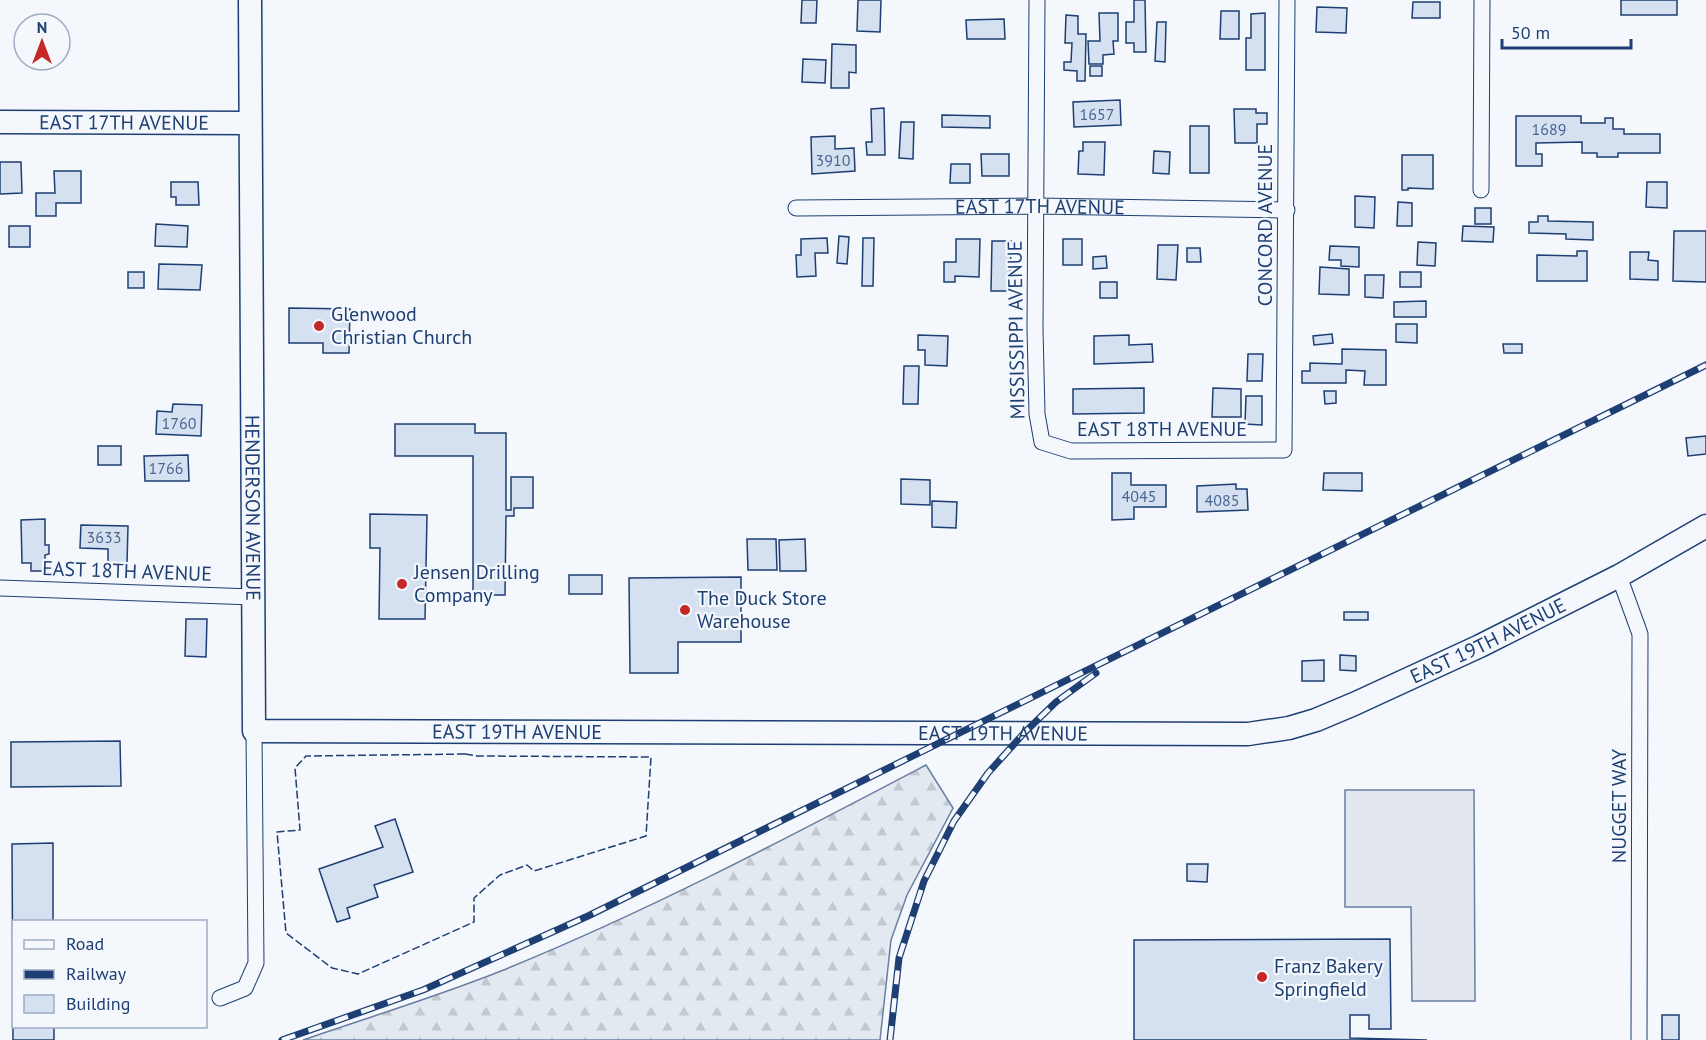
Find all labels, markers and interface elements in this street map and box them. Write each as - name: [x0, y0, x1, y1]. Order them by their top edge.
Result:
- north arrow: [12, 12, 72, 72]
- scale bar: [1502, 12, 1631, 50]
- text: N: [37, 17, 47, 37]
- text: 50 m: [1511, 21, 1550, 44]
- house number: 1657: [1080, 104, 1114, 124]
- street label: EAST 17TH AVENUE: [39, 109, 209, 136]
- house number: 1689: [1532, 119, 1566, 139]
- street label: CONCORD AVENUE: [1252, 144, 1278, 306]
- house number: 3910: [816, 150, 851, 170]
- street label: EAST 17TH AVENUE: [955, 193, 1125, 220]
- street label: MISSISSIPPI AVENUE: [1001, 240, 1031, 420]
- place label: Glenwood Christian Church: [331, 301, 472, 350]
- marker: Glenwood Christian Church: [312, 319, 326, 333]
- house number: 1760: [162, 413, 197, 433]
- street label: HENDERSON AVENUE: [239, 415, 266, 601]
- street label: EAST 18TH AVENUE: [1077, 416, 1247, 442]
- house number: 1766: [149, 458, 183, 478]
- house number: 4045: [1122, 486, 1156, 506]
- house number: 4085: [1205, 490, 1239, 510]
- house number: 3633: [87, 527, 121, 547]
- street label: EAST 18TH AVENUE: [42, 555, 212, 587]
- place label: Jensen Drilling Company: [413, 559, 540, 608]
- marker: Jensen Drilling Company: [395, 577, 409, 591]
- place label: The Duck Store Warehouse: [697, 585, 827, 634]
- street label: EAST 19TH AVENUE: [1406, 592, 1570, 689]
- marker: The Duck Store Warehouse: [678, 603, 692, 617]
- street label: EAST 19TH AVENUE: [432, 719, 602, 745]
- street label: EAST 19TH AVENUE: [918, 720, 1088, 747]
- street label: NUGGET WAY: [1606, 748, 1632, 863]
- legend: [12, 920, 207, 1028]
- text: Road: [66, 932, 104, 955]
- place label: Franz Bakery Springfield: [1274, 953, 1384, 1002]
- text: Railway: [66, 962, 127, 985]
- marker: Franz Bakery Springfield: [1255, 970, 1269, 984]
- text: Building: [66, 992, 130, 1015]

